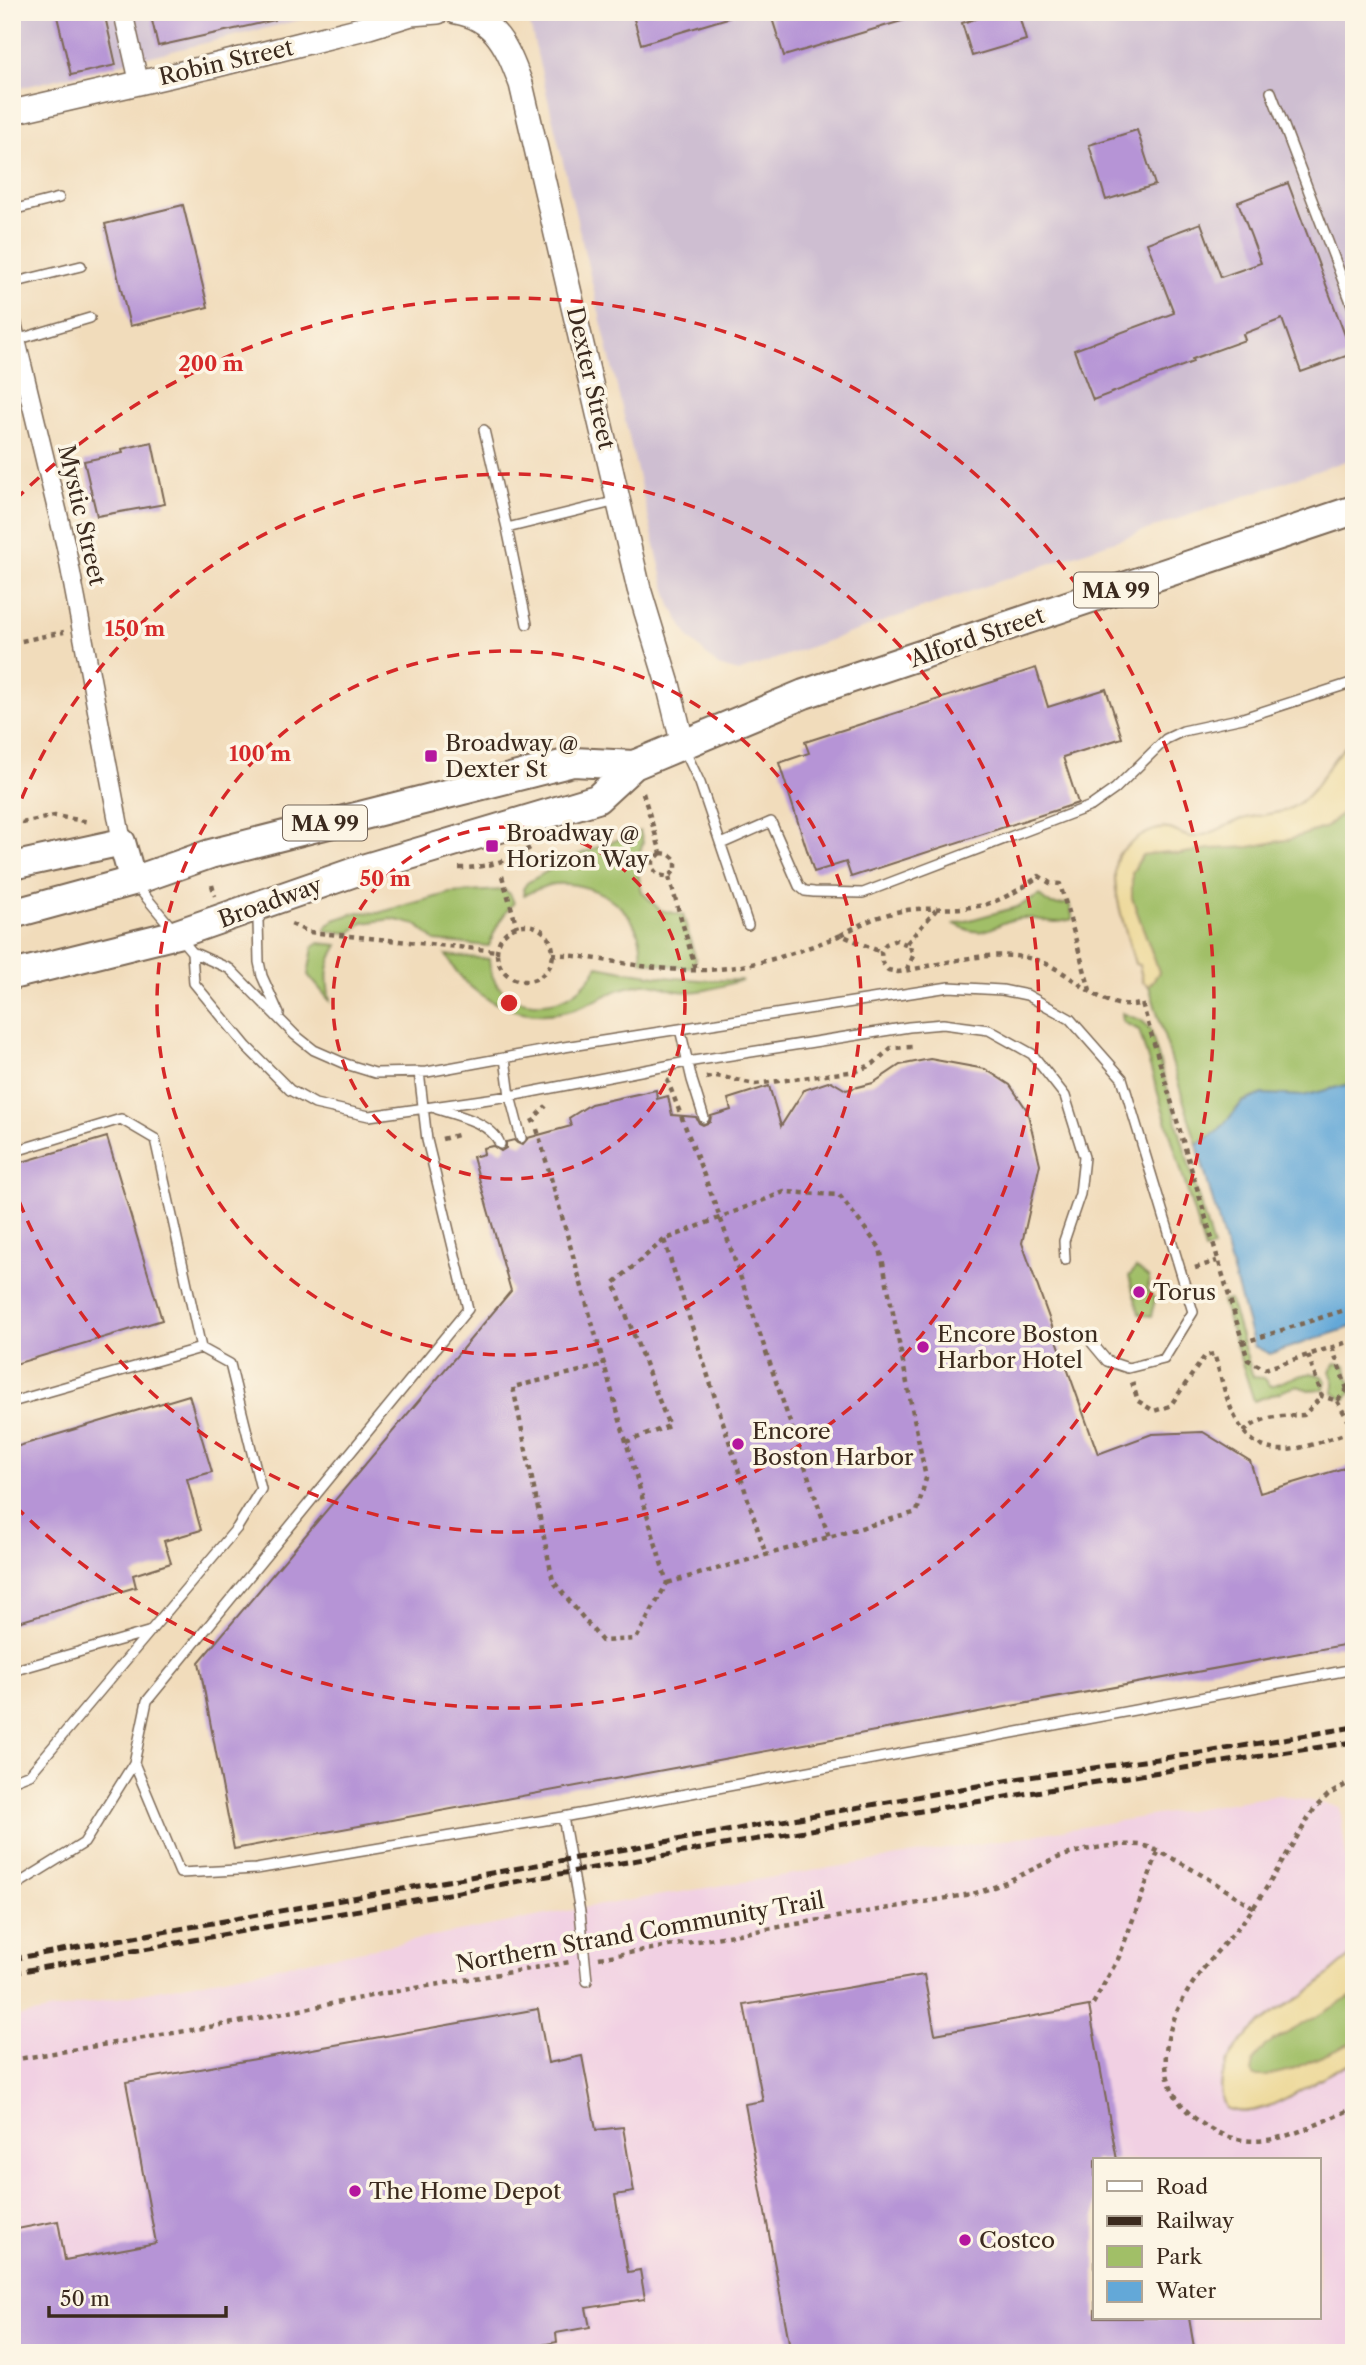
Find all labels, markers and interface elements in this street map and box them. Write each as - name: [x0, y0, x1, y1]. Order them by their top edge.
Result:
- street label: Robin Street: [156, 33, 296, 91]
- street label: Dexter Street: [561, 304, 621, 452]
- text: 200 m: [178, 351, 244, 376]
- street label: Mystic Street: [52, 442, 112, 588]
- road number: MA 99: [1074, 572, 1158, 608]
- street label: Alford Street: [905, 601, 1048, 673]
- text: 150 m: [105, 616, 165, 641]
- place label: Broadway @ Dexter St: [445, 729, 579, 783]
- text: 100 m: [229, 741, 291, 766]
- marker: Broadway @ Dexter St: [423, 748, 439, 764]
- road number: MA 99: [283, 806, 367, 840]
- place label: Broadway @ Horizon Way: [506, 819, 649, 873]
- marker: Broadway @ Horizon Way: [484, 838, 500, 854]
- text: 50 m: [359, 866, 411, 891]
- street label: Broadway: [214, 870, 326, 934]
- centre of rings: [497, 991, 521, 1015]
- place label: Torus: [1153, 1278, 1216, 1306]
- marker: Torus: [1131, 1284, 1147, 1300]
- place label: Encore Boston Harbor Hotel: [937, 1320, 1099, 1374]
- marker: Encore Boston Harbor Hotel: [915, 1339, 931, 1355]
- place label: Encore Boston Harbor: [752, 1417, 914, 1471]
- marker: Encore Boston Harbor: [730, 1436, 746, 1452]
- street label: Northern Strand Community Trail: [454, 1886, 826, 1978]
- legend: [1093, 2158, 1320, 2320]
- text: Road: [1156, 2174, 1208, 2199]
- place label: The Home Depot: [369, 2177, 561, 2205]
- marker: The Home Depot: [347, 2183, 363, 2199]
- text: Railway: [1156, 2208, 1234, 2233]
- place label: Costco: [979, 2226, 1055, 2254]
- marker: Costco: [957, 2232, 973, 2248]
- text: Park: [1156, 2244, 1202, 2269]
- scale bar: [49, 2274, 226, 2318]
- text: Water: [1155, 2278, 1216, 2303]
- text: 50 m: [60, 2286, 110, 2311]

